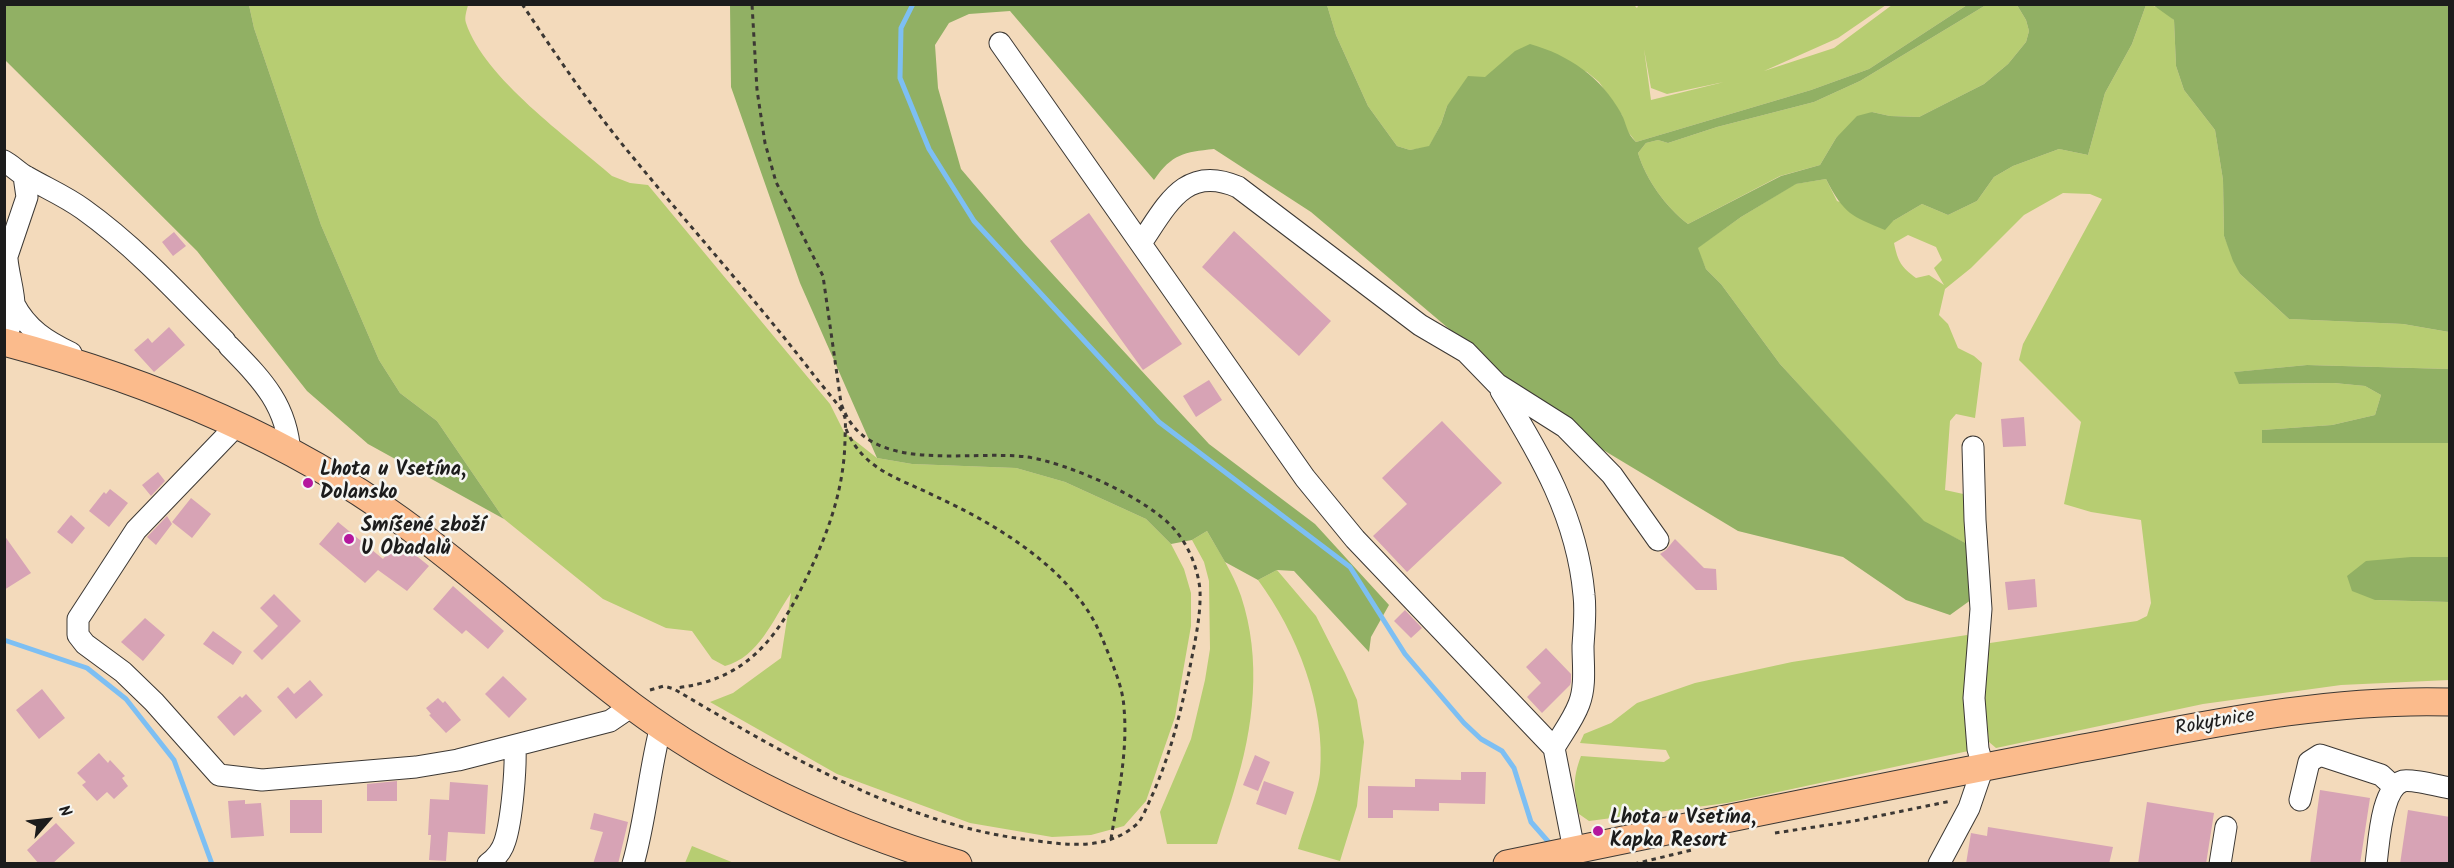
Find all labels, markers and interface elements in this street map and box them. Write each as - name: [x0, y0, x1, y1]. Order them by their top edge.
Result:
- place label: Lhota u Vsetína, Dolansko: [320, 460, 466, 507]
- marker: Lhota u Vsetína, Dolansko: [301, 476, 315, 490]
- place label: Smíšené zboží U Obadalů: [361, 516, 485, 563]
- marker: Smíšené zboží U Obadalů: [342, 532, 356, 546]
- street label: Rokytnice: [2173, 705, 2257, 743]
- north arrow: [18, 790, 78, 850]
- text: N: [51, 801, 78, 822]
- place label: Lhota u Vsetína, Kapka Resort: [1610, 808, 1756, 855]
- marker: Lhota u Vsetína, Kapka Resort: [1591, 824, 1605, 838]

